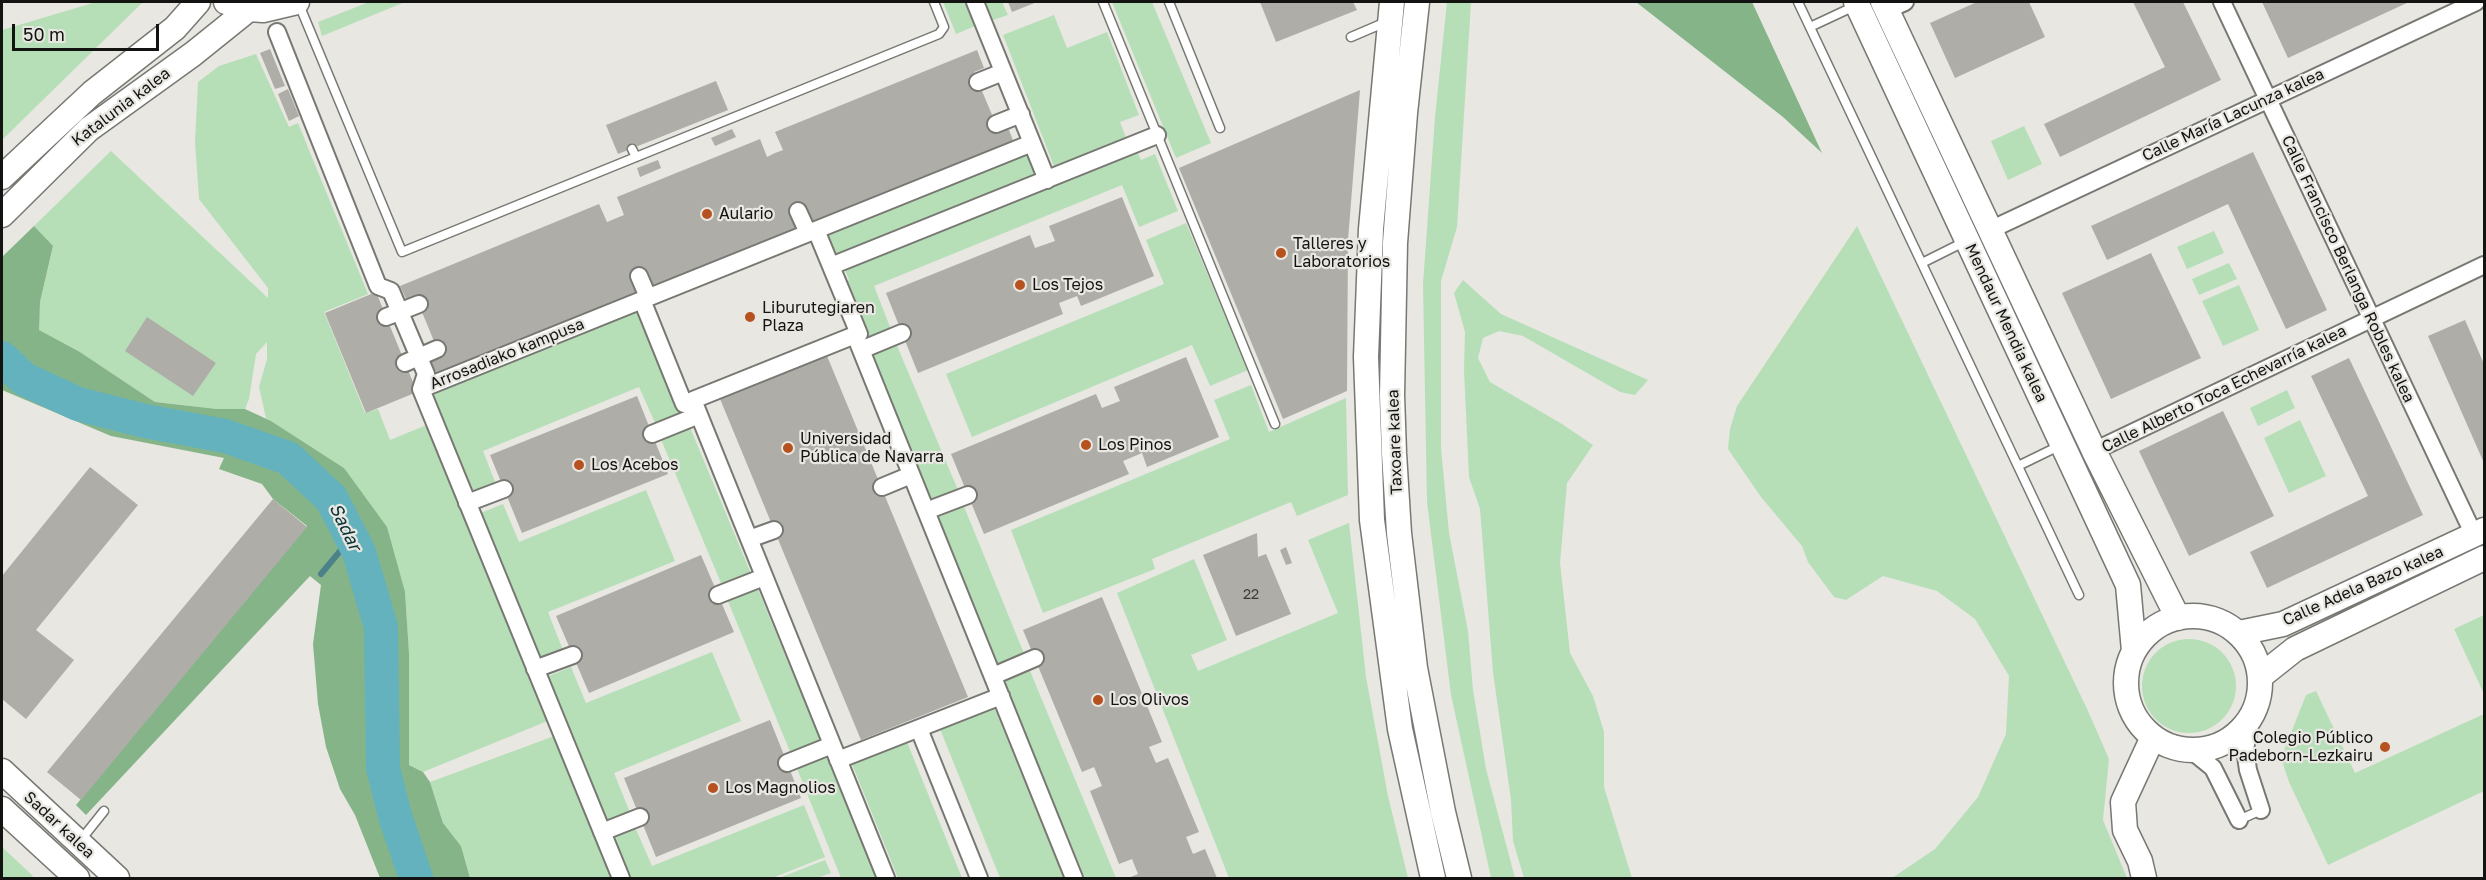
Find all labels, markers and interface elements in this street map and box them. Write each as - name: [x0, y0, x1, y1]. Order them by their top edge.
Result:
- scale bar: [15, 12, 162, 50]
- text: 50 m: [23, 23, 65, 45]
- street label: Katalunia kalea: [68, 64, 174, 150]
- street label: Calle María Lacunza kalea: [2139, 64, 2327, 166]
- street label: Calle Francisco Berlanga Robles kalea: [2277, 132, 2419, 406]
- place label: Aulario: [719, 204, 773, 224]
- marker: Aulario: [700, 207, 714, 221]
- place label: Talleres y Laboratorios: [1293, 234, 1390, 272]
- street label: Mendaur Mendia kalea: [1961, 241, 2051, 405]
- marker: Talleres y Laboratorios: [1274, 246, 1288, 260]
- place label: Los Tejos: [1032, 275, 1103, 295]
- marker: Los Tejos: [1013, 278, 1027, 292]
- place label: Liburutegiaren Plaza: [762, 298, 875, 336]
- marker: Liburutegiaren Plaza: [743, 310, 757, 324]
- street label: Arrosadiako kampusa: [427, 314, 587, 394]
- street label: Calle Alberto Toca Echevarría kalea: [2098, 321, 2350, 457]
- street label: Taxoare kalea: [1384, 389, 1406, 495]
- place label: Universidad Pública de Navarra: [800, 429, 944, 467]
- place label: Los Pinos: [1098, 435, 1172, 455]
- marker: Los Pinos: [1079, 438, 1093, 452]
- marker: Universidad Pública de Navarra: [781, 441, 795, 455]
- place label: Los Acebos: [591, 455, 679, 475]
- marker: Los Acebos: [572, 458, 586, 472]
- water label: Sadar: [324, 500, 366, 554]
- street label: Calle Adela Bazo kalea: [2280, 542, 2446, 630]
- house number: 22: [1243, 587, 1259, 603]
- place label: Los Olivos: [1110, 690, 1189, 710]
- marker: Los Olivos: [1091, 693, 1105, 707]
- place label: Colegio Público Padeborn-Lezkairu: [2228, 728, 2373, 766]
- marker: Colegio Público Padeborn-Lezkairu: [2378, 740, 2392, 754]
- place label: Los Magnolios: [725, 778, 836, 798]
- marker: Los Magnolios: [706, 781, 720, 795]
- street label: Sadar kalea: [20, 787, 98, 863]

